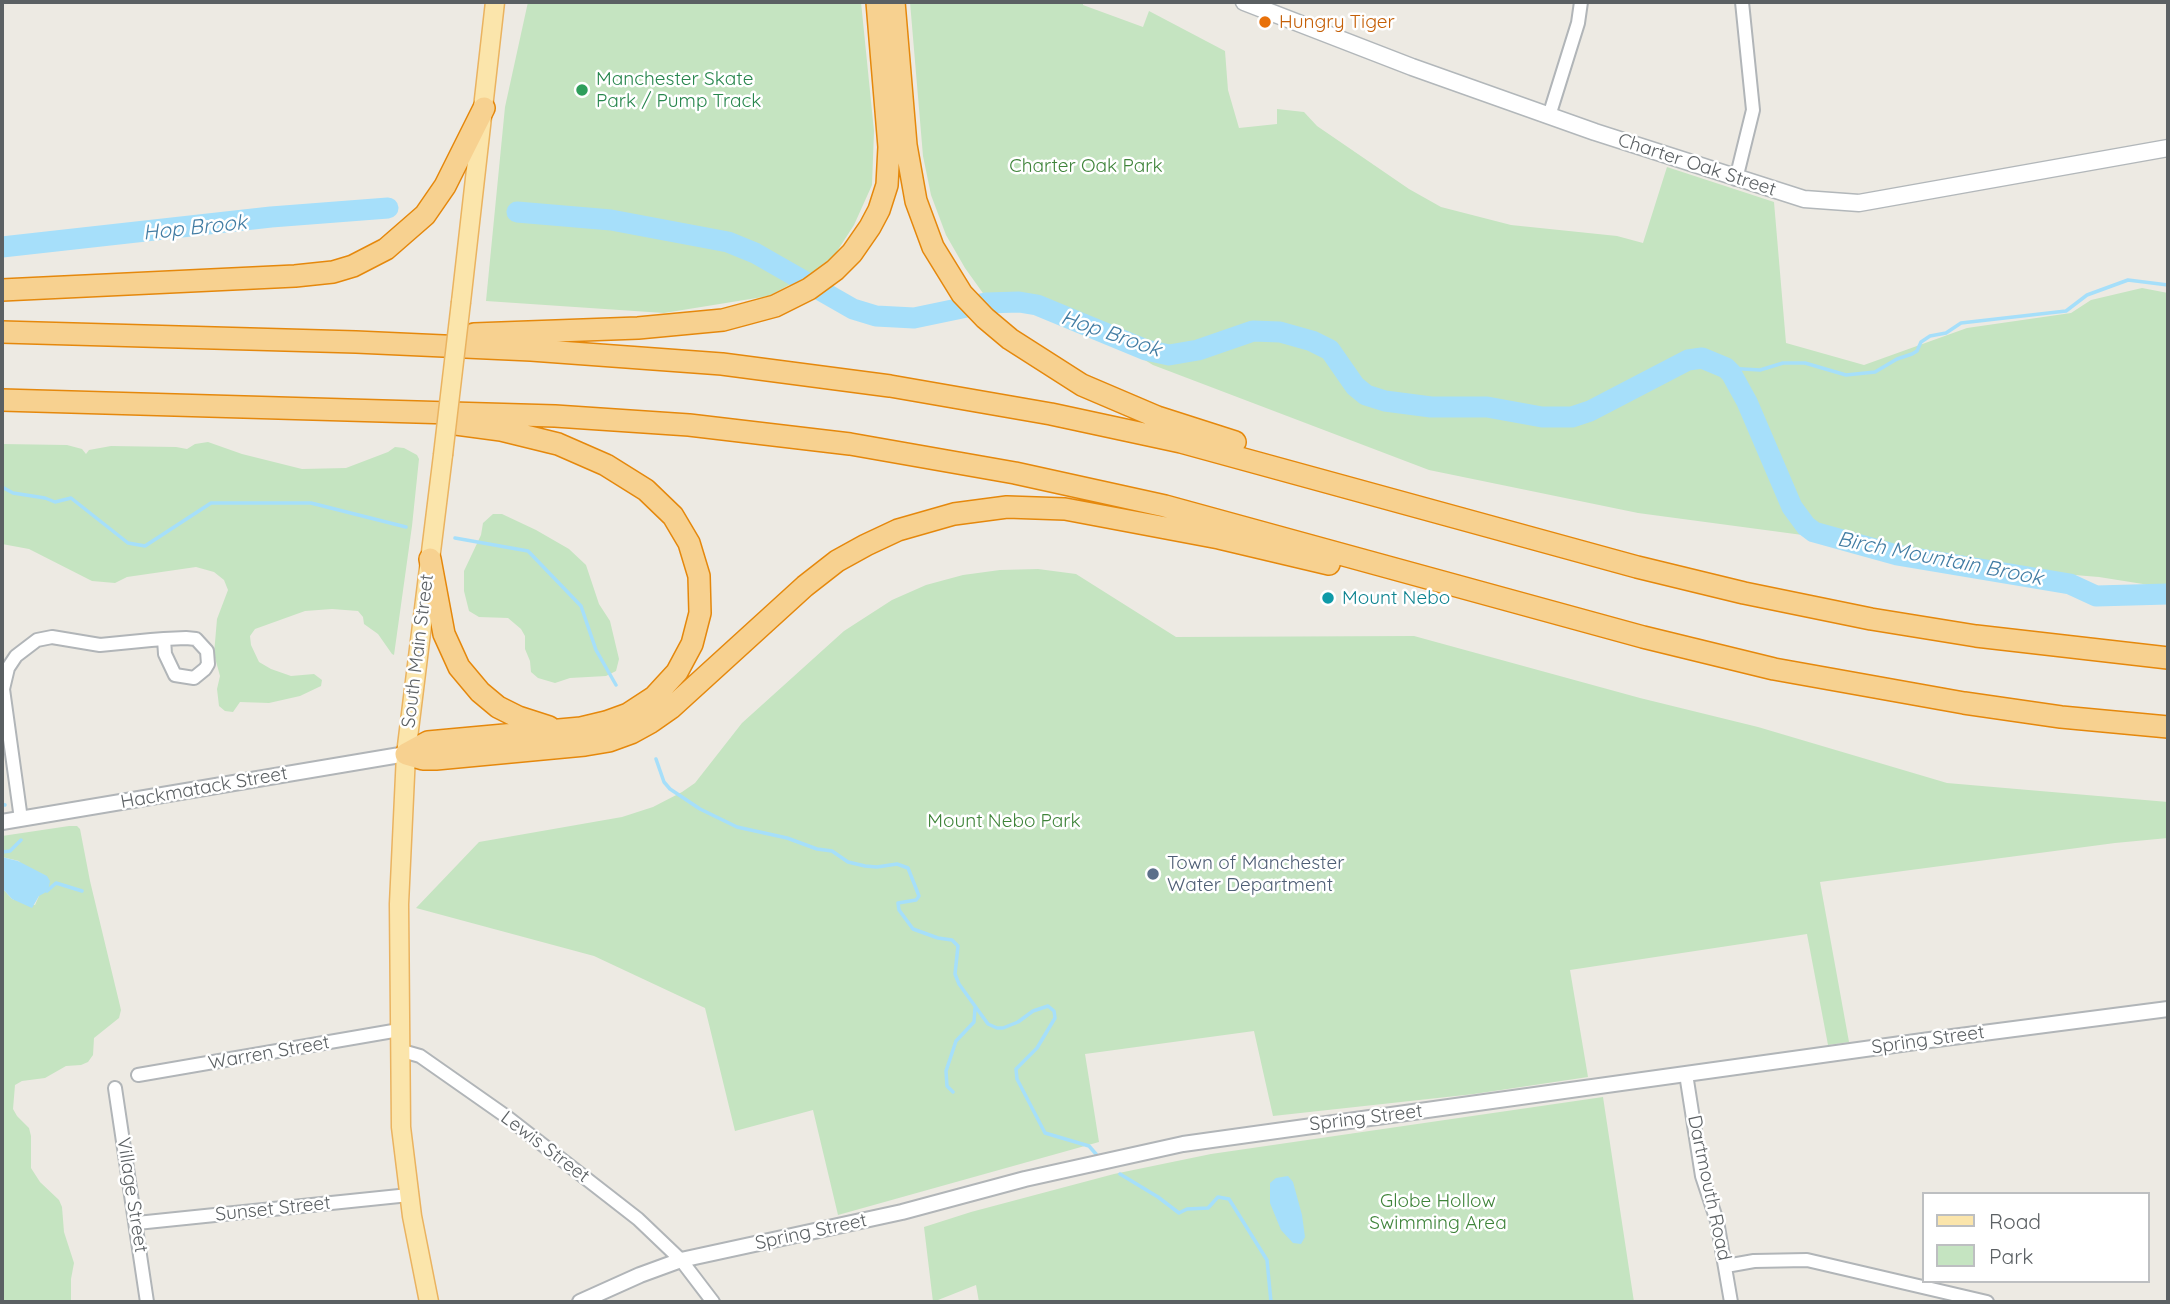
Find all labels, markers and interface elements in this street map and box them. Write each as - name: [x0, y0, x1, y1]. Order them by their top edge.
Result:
- place label: Hungry Tiger: [1279, 11, 1395, 33]
- marker: Hungry Tiger: [1257, 14, 1273, 30]
- place label: Manchester Skate Park / Pump Track: [596, 68, 762, 112]
- marker: Manchester Skate Park / Pump Track: [574, 82, 590, 98]
- street label: Charter Oak Street: [1615, 129, 1779, 201]
- park label: Charter Oak Park: [1009, 155, 1163, 177]
- water label: Hop Brook: [142, 210, 248, 246]
- water label: Hop Brook: [1058, 305, 1164, 363]
- water label: Birch Mountain Brook: [1835, 527, 2045, 591]
- street label: South Main Street: [397, 573, 439, 729]
- place label: Mount Nebo: [1342, 587, 1450, 609]
- marker: Mount Nebo: [1320, 590, 1336, 606]
- street label: Hackmatack Street: [119, 762, 289, 814]
- park label: Mount Nebo Park: [927, 810, 1081, 832]
- place label: Town of Manchester Water Department: [1167, 852, 1345, 896]
- marker: Town of Manchester Water Department: [1145, 866, 1161, 882]
- street label: Spring Street: [1870, 1021, 1986, 1059]
- street label: Warren Street: [207, 1031, 331, 1075]
- street label: Spring Street: [1308, 1100, 1424, 1136]
- street label: Lewis Street: [496, 1106, 594, 1188]
- street label: Dartmouth Road: [1682, 1113, 1736, 1263]
- street label: Village Street: [112, 1136, 152, 1254]
- park label: Globe Hollow Swimming Area: [1369, 1190, 1507, 1234]
- street label: Sunset Street: [214, 1192, 332, 1226]
- legend: [1922, 1192, 2149, 1283]
- text: Road: [1989, 1208, 2041, 1234]
- street label: Spring Street: [753, 1209, 869, 1255]
- text: Park: [1989, 1243, 2033, 1269]

